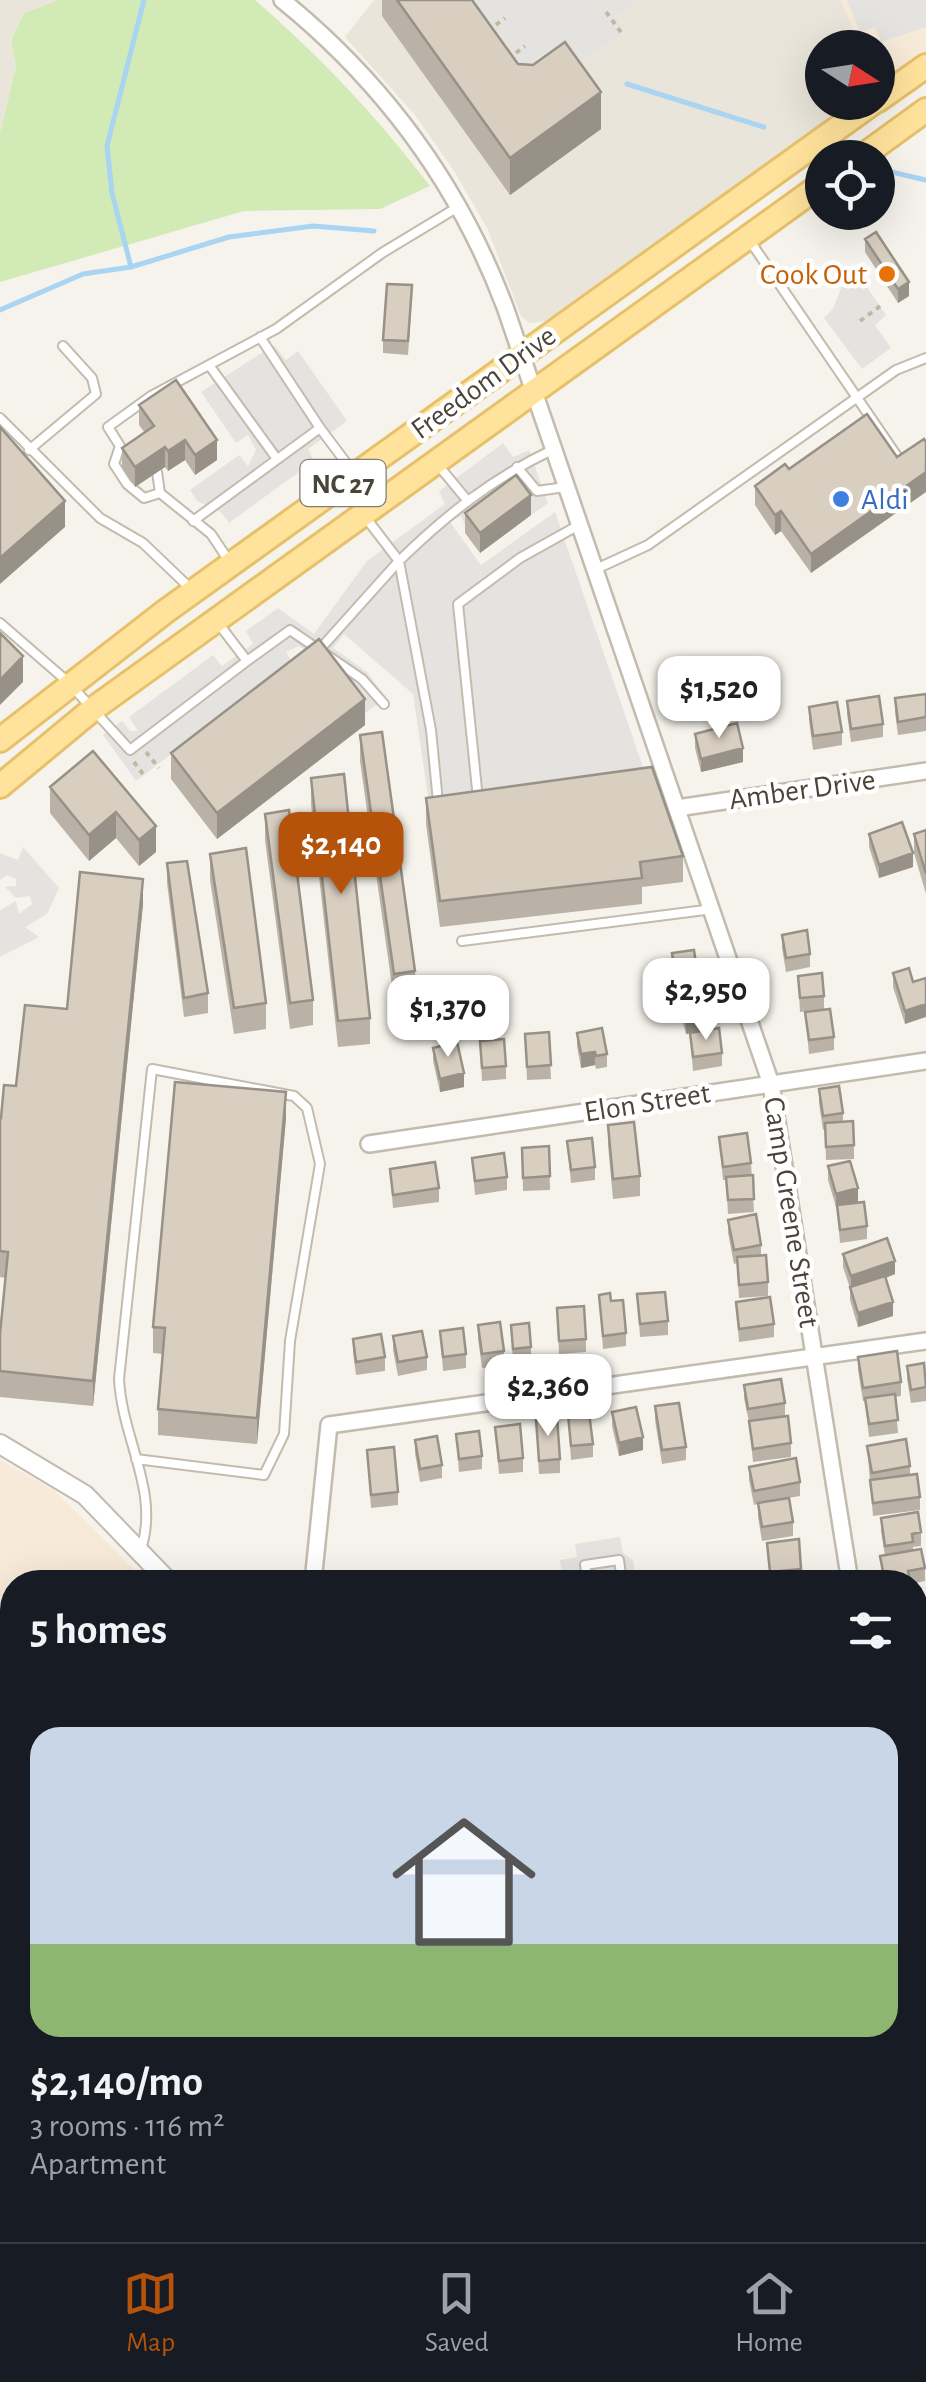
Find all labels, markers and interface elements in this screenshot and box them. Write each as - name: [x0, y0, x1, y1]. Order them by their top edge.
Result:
- north arrow: [805, 30, 895, 120]
- map controls: [805, 30, 895, 230]
- button: locate: [805, 140, 895, 230]
- place label: Cook Out: [760, 260, 867, 290]
- marker: Cook Out: [876, 263, 898, 285]
- street label: Freedom Drive: [406, 321, 561, 445]
- road number: NC 27: [300, 460, 386, 506]
- place label: Aldi: [861, 485, 909, 515]
- marker: Aldi: [830, 488, 852, 510]
- pin: $1,520: [638, 656, 800, 741]
- text: $1,520: [680, 672, 758, 704]
- street label: Amber Drive: [727, 765, 877, 815]
- pin: $2,140: [260, 812, 422, 897]
- text: $2,140: [300, 828, 382, 860]
- pin: $2,950: [625, 958, 787, 1043]
- text: $2,950: [665, 974, 747, 1006]
- pin: $1,370: [367, 975, 529, 1060]
- text: $1,370: [409, 991, 487, 1023]
- street label: Elon Street: [582, 1078, 713, 1128]
- street label: Camp Greene Street: [758, 1095, 824, 1330]
- pin: $2,360: [467, 1354, 629, 1439]
- text: $2,360: [507, 1370, 589, 1402]
- icon: filters: [843, 1603, 898, 1658]
- text: 5 homes: [30, 1609, 167, 1651]
- icon: home: [374, 1792, 554, 1972]
- text: $2,140/mo: [30, 2061, 203, 2103]
- text: 3 rooms · 116 m²: [30, 2110, 224, 2142]
- text: Apartment: [30, 2148, 166, 2180]
- tab: Map: [123, 2266, 178, 2360]
- tab: Saved: [425, 2266, 489, 2360]
- tab: Home: [735, 2266, 803, 2360]

